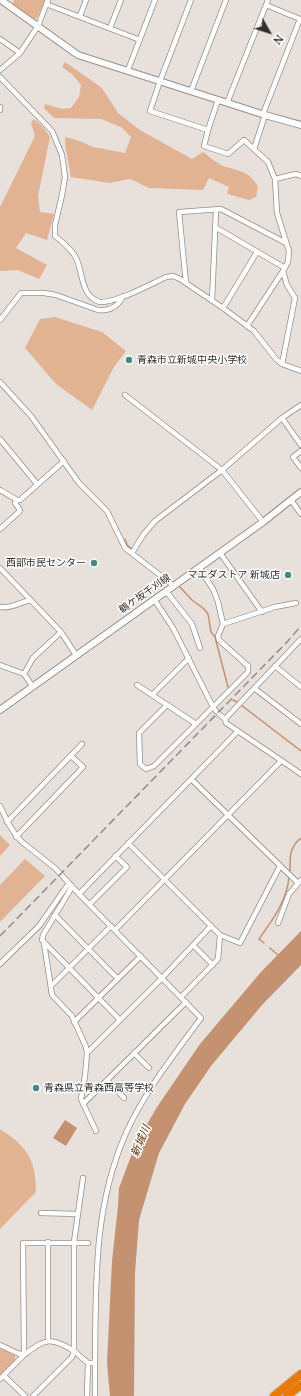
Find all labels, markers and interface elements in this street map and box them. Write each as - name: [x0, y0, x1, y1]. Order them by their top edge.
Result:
- north arrow: [249, 12, 289, 52]
- text: N: [270, 32, 287, 48]
- place label: 青森市立新城中央小学校: [137, 354, 247, 366]
- marker: 青森市立新城中央小学校: [124, 355, 134, 365]
- place label: 西部市民センター: [6, 557, 86, 569]
- marker: 西部市民センター: [89, 558, 99, 568]
- place label: マエダストア 新城店: [187, 569, 280, 581]
- marker: マエダストア 新城店: [283, 570, 293, 580]
- street label: 鶴ケ坂千刈線: [117, 572, 173, 616]
- place label: 青森県立青森西高等学校: [44, 1082, 154, 1094]
- marker: 青森県立青森西高等学校: [31, 1083, 41, 1093]
- water label: 新城川: [128, 1123, 154, 1159]

